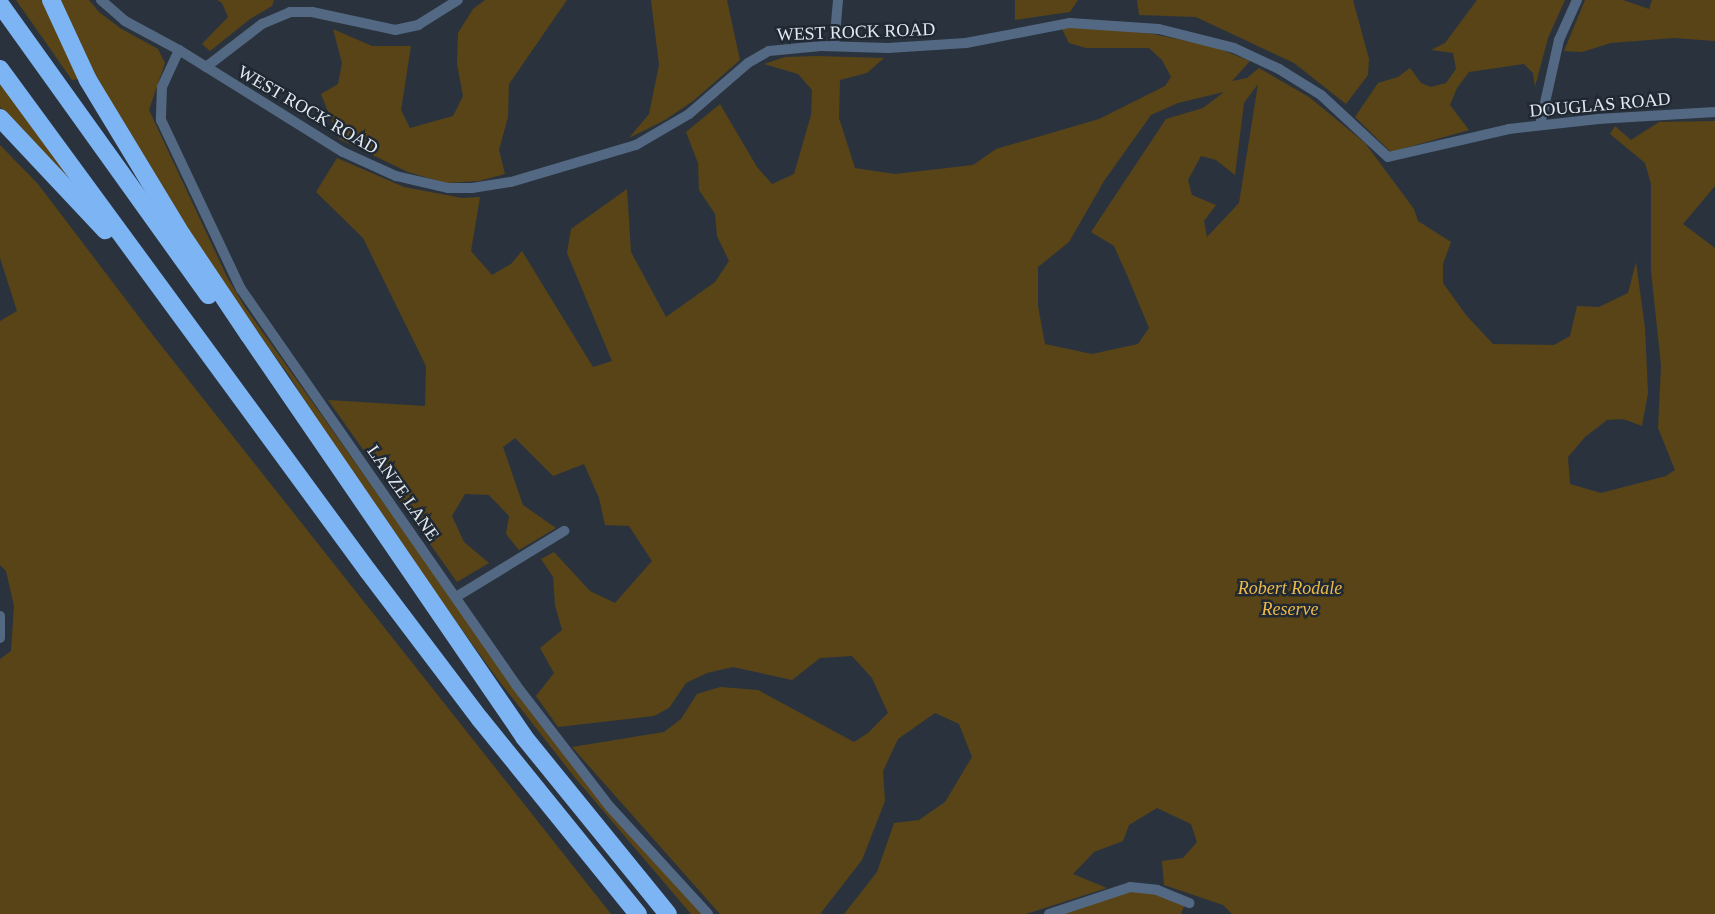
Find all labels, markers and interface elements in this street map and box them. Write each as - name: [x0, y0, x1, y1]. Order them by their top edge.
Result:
- street label: WEST ROCK ROAD: [776, 18, 936, 46]
- street label: WEST ROCK ROAD: [234, 61, 382, 159]
- street label: DOUGLAS ROAD: [1529, 88, 1671, 122]
- street label: LANZE LANE: [362, 441, 444, 545]
- park label: Robert Rodale Reserve: [1238, 578, 1342, 620]

